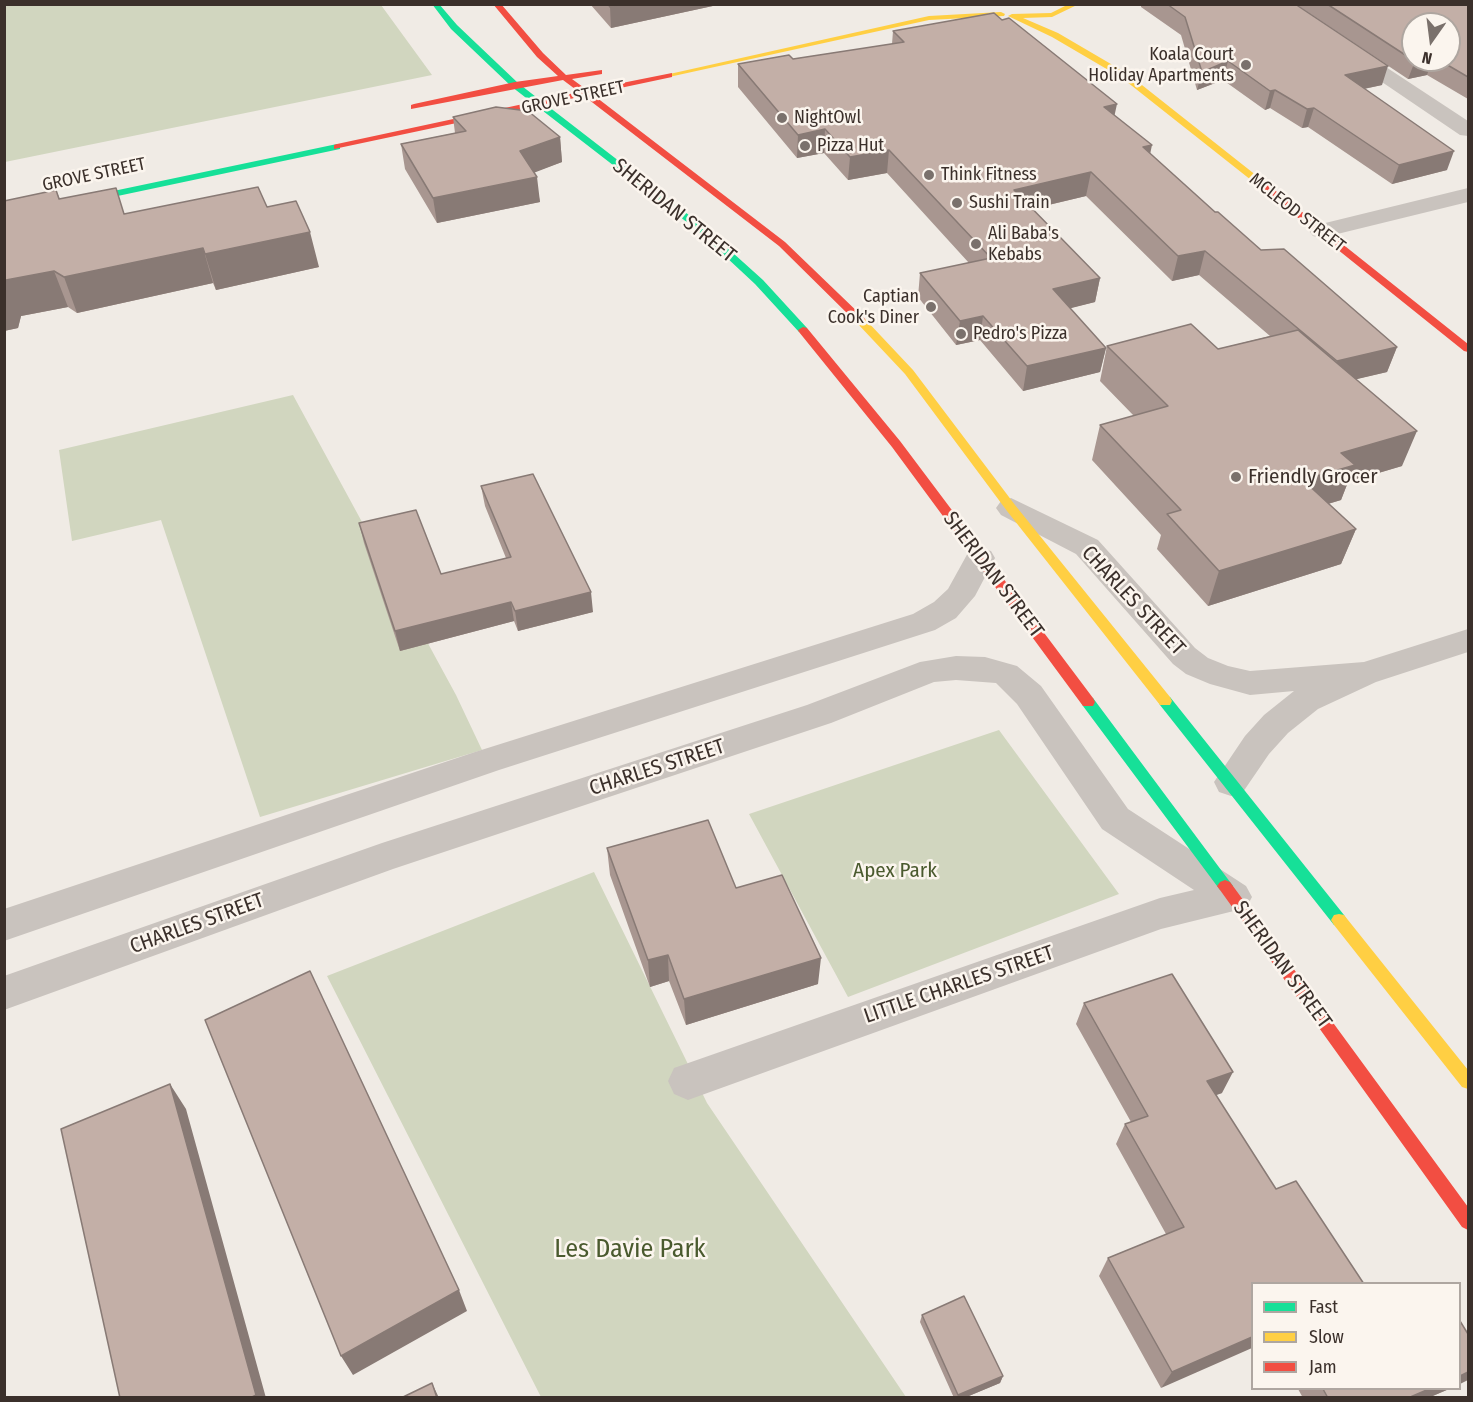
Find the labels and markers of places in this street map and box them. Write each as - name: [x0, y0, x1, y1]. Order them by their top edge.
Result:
- place label: Koala Court Holiday Apartments: [1088, 44, 1234, 86]
- marker: Koala Court Holiday Apartments: [1239, 58, 1253, 72]
- place label: NightOwl: [794, 107, 861, 129]
- marker: NightOwl: [775, 111, 789, 125]
- place label: Pizza Hut: [817, 135, 884, 157]
- marker: Pizza Hut: [798, 139, 812, 153]
- place label: Think Fitness: [941, 164, 1037, 186]
- marker: Think Fitness: [922, 168, 936, 182]
- place label: Sushi Train: [969, 192, 1050, 214]
- marker: Sushi Train: [950, 196, 964, 210]
- place label: Ali Baba's Kebabs: [988, 223, 1059, 266]
- marker: Ali Baba's Kebabs: [969, 237, 983, 251]
- place label: Captian Cook's Diner: [828, 286, 919, 328]
- marker: Captian Cook's Diner: [924, 300, 938, 314]
- place label: Pedro's Pizza: [973, 323, 1068, 345]
- marker: Pedro's Pizza: [954, 327, 968, 341]
- place label: Friendly Grocer: [1248, 464, 1378, 490]
- marker: Friendly Grocer: [1229, 470, 1243, 484]

